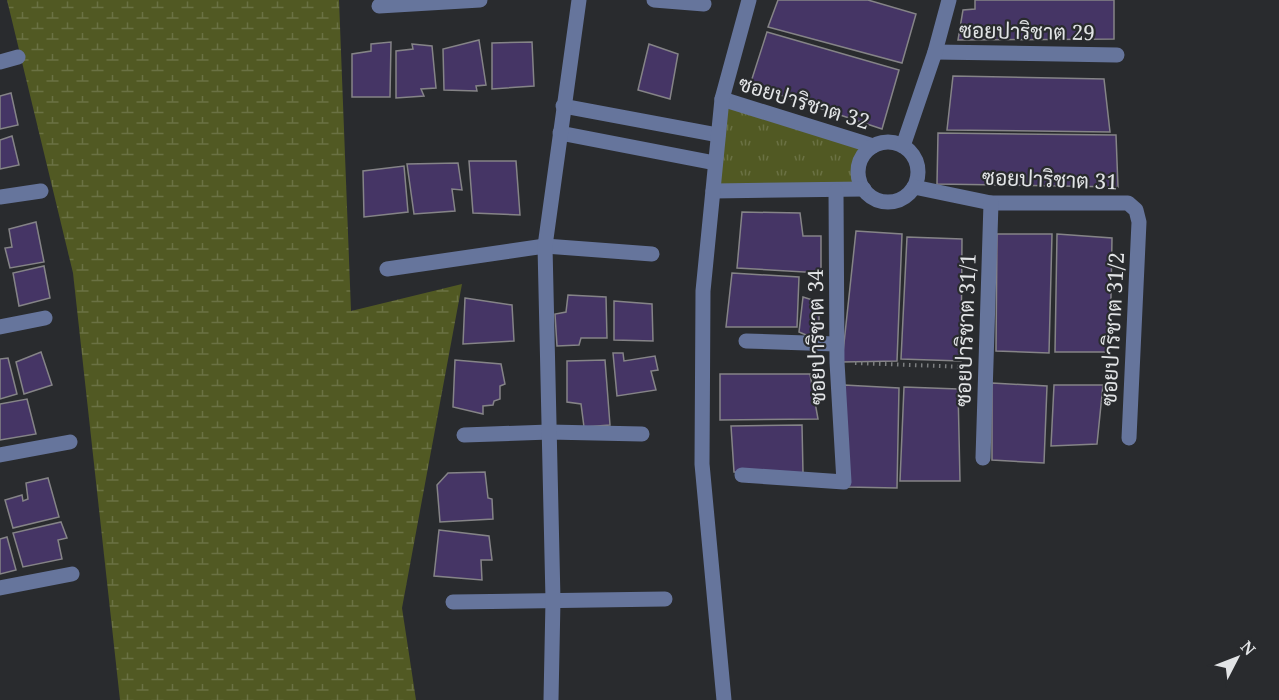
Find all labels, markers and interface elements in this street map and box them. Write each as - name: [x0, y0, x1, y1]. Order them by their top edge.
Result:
- street label: ซอยปาริชาต 29: [959, 16, 1095, 46]
- street label: ซอยปาริชาต 32: [735, 69, 873, 135]
- street label: ซอยปาริชาต 31: [982, 163, 1118, 195]
- street label: ซอยปาริชาต 31/2: [1094, 251, 1130, 406]
- street label: ซอยปาริชาต 31/1: [948, 253, 982, 407]
- street label: ซอยปาริชาต 34: [801, 269, 831, 405]
- north arrow: [1207, 628, 1267, 688]
- text: N: [1236, 636, 1261, 660]

